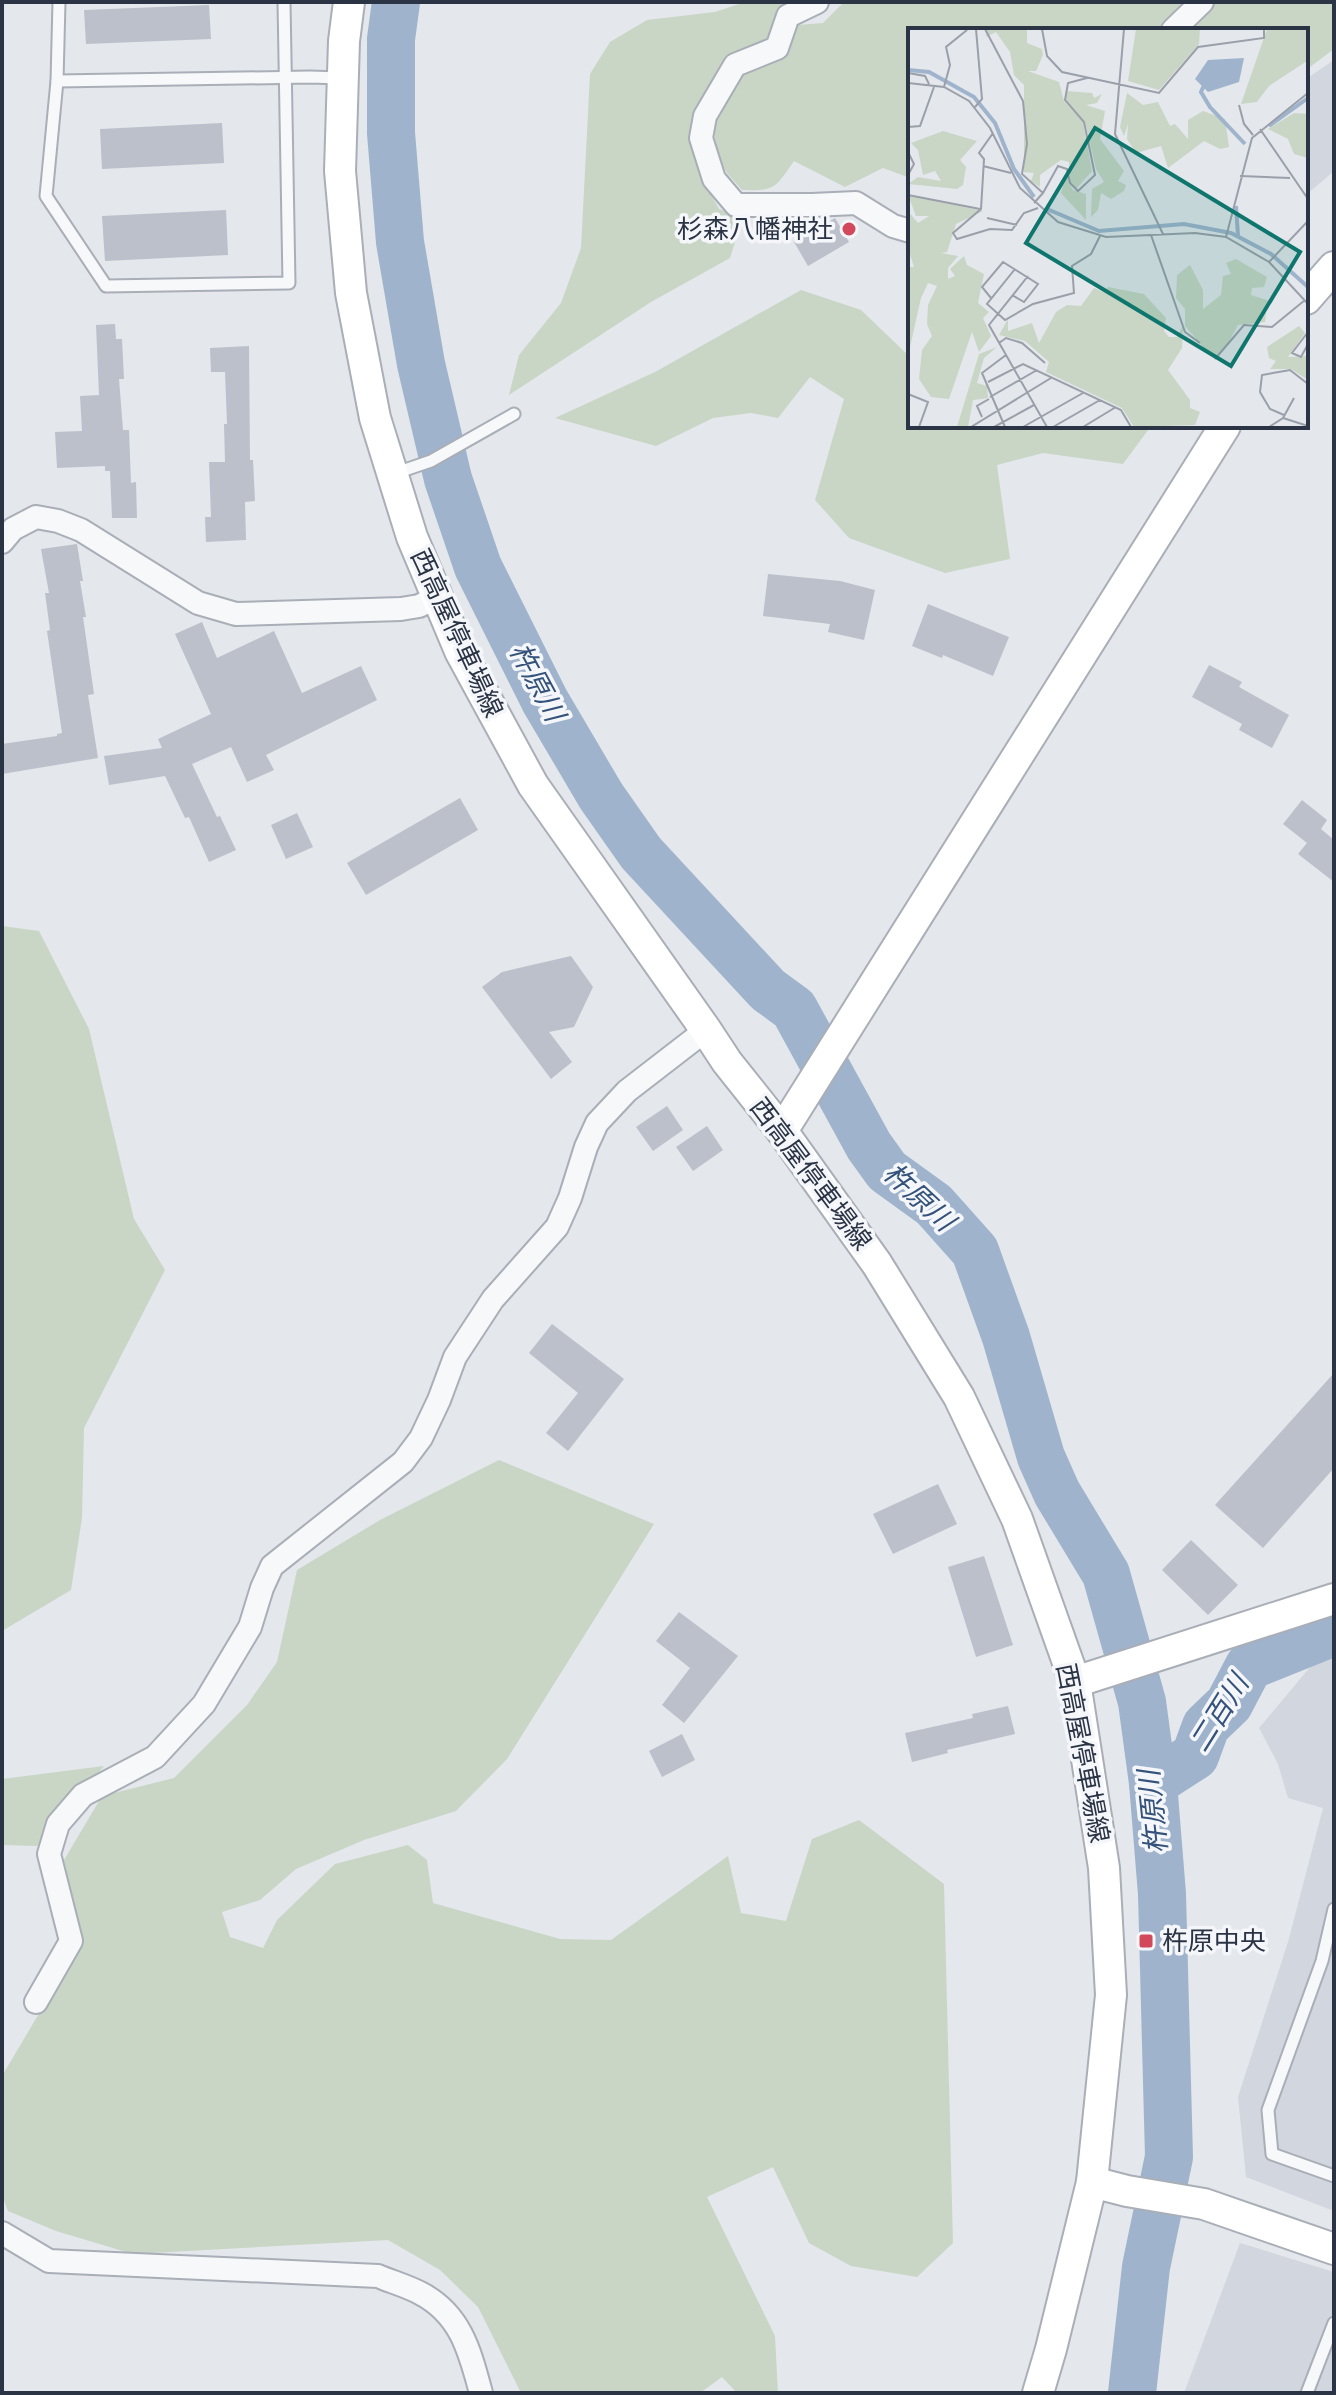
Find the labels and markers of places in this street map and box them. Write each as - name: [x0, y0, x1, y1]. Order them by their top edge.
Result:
- place label: 杉森八幡神社: [677, 214, 833, 244]
- marker: 杉森八幡神社: [840, 220, 858, 238]
- place label: 杵原中央: [1162, 1926, 1266, 1956]
- marker: 杵原中央: [1137, 1932, 1155, 1950]

